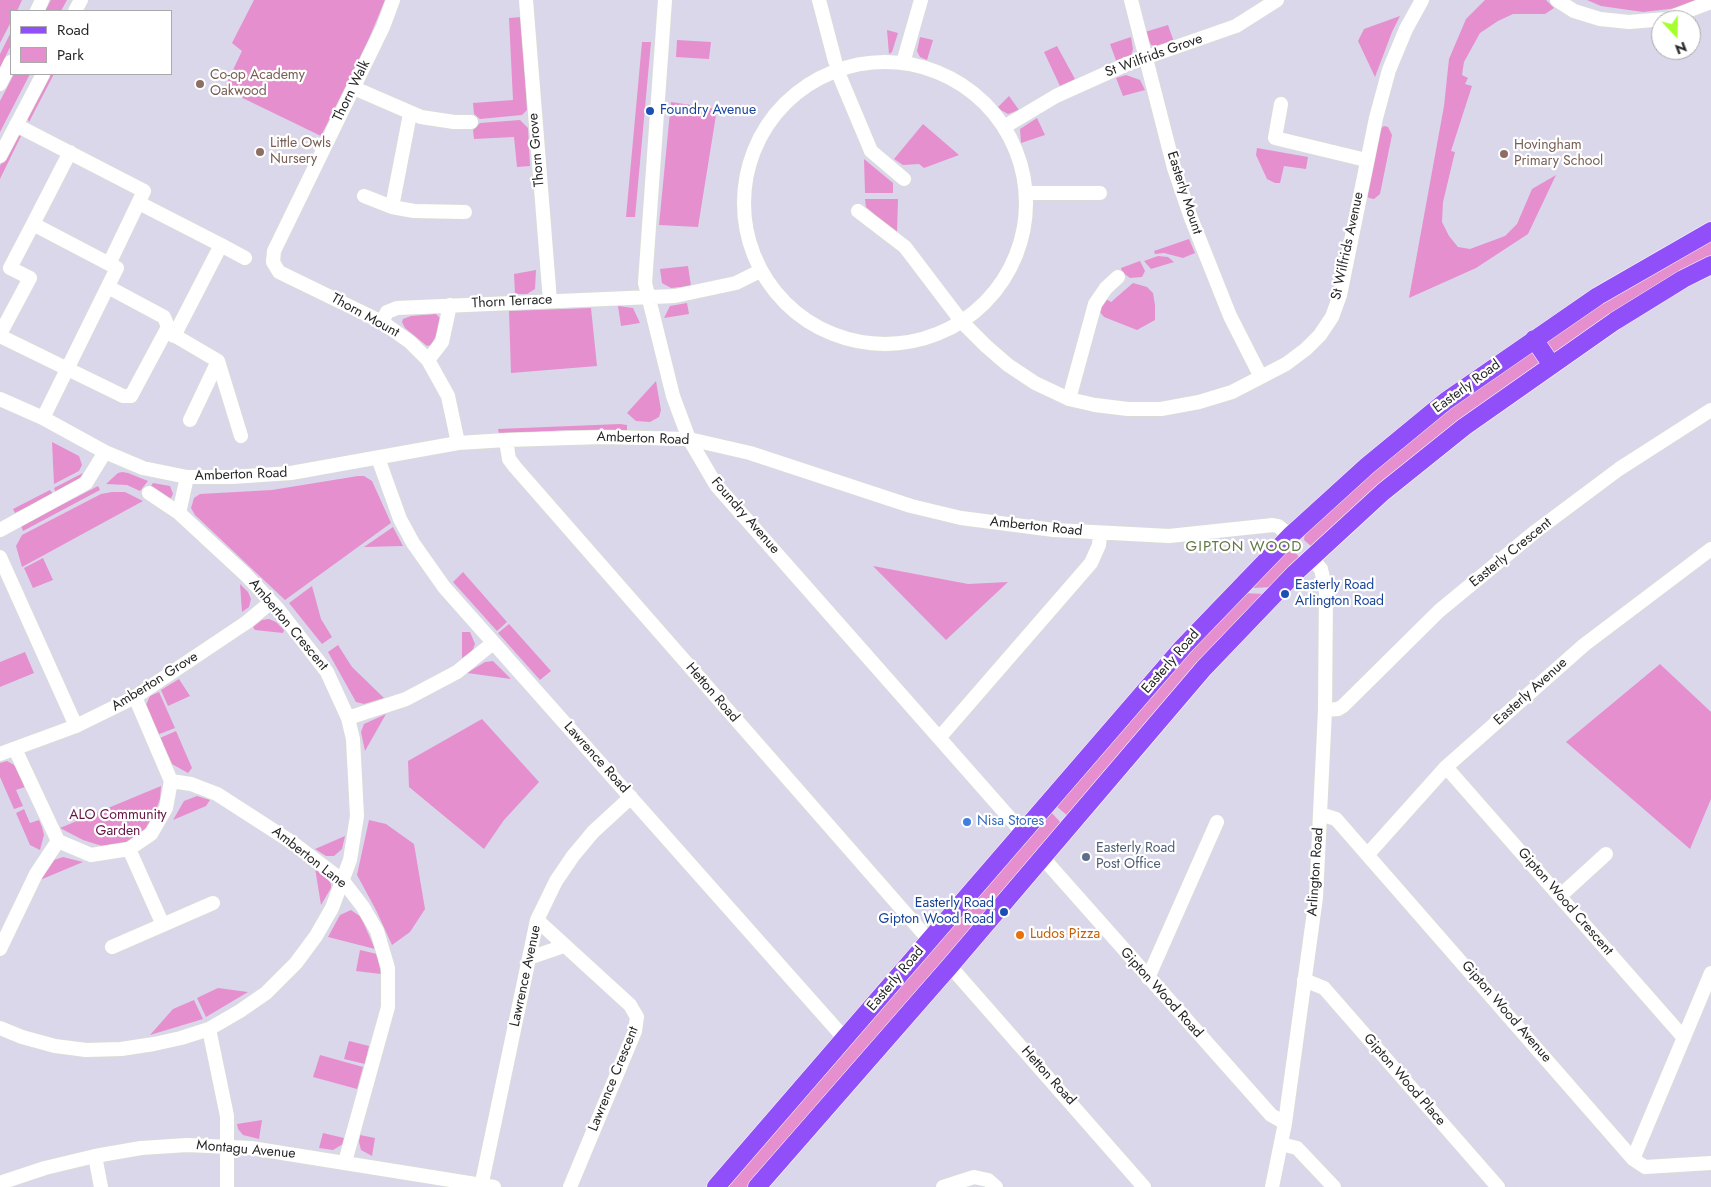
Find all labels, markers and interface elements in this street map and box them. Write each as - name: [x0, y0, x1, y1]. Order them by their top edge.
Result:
- legend: [10, 10, 172, 75]
- north arrow: [1651, 10, 1701, 60]
- text: Road: [57, 19, 89, 41]
- street label: St Wilfrids Grove: [1103, 31, 1205, 81]
- text: N: [1672, 37, 1690, 59]
- text: Park: [57, 44, 84, 66]
- street label: Thorn Walk: [330, 57, 374, 125]
- place label: Co-op Academy Oakwood: [210, 68, 305, 100]
- marker: Co-op Academy Oakwood: [194, 78, 206, 90]
- place label: Foundry Avenue: [660, 103, 756, 119]
- marker: Foundry Avenue: [644, 105, 656, 117]
- street label: Thorn Grove: [525, 112, 549, 188]
- place label: Little Owls Nursery: [270, 136, 331, 168]
- place label: Hovingham Primary School: [1514, 138, 1603, 170]
- marker: Little Owls Nursery: [254, 146, 266, 158]
- marker: Hovingham Primary School: [1498, 148, 1510, 160]
- street label: Easterly Mount: [1163, 149, 1205, 237]
- street label: St Wilfrids Avenue: [1328, 191, 1368, 301]
- street label: Thorn Mount: [328, 290, 402, 342]
- street label: Thorn Terrace: [471, 292, 553, 312]
- street label: Easterly Road: [1430, 357, 1504, 417]
- street label: Amberton Road: [596, 429, 690, 449]
- street label: Amberton Road: [194, 465, 288, 485]
- street label: Foundry Avenue: [707, 474, 783, 558]
- street label: Amberton Road: [989, 514, 1083, 540]
- street label: Easterly Crescent: [1467, 515, 1555, 591]
- district label: GIPTON WOOD: [1184, 538, 1304, 556]
- street label: Amberton Crescent: [245, 576, 331, 674]
- place label: Easterly Road Arlington Road: [1295, 578, 1384, 610]
- marker: Easterly Road Arlington Road: [1279, 588, 1291, 600]
- street label: Easterly Road: [1139, 627, 1203, 697]
- street label: Amberton Grove: [109, 649, 201, 715]
- street label: Easterly Avenue: [1491, 655, 1571, 729]
- street label: Hetton Road: [682, 660, 742, 726]
- street label: Lawrence Road: [560, 719, 632, 797]
- park label: ALO Community Garden: [69, 808, 167, 840]
- place label: Nisa Stores: [977, 814, 1044, 830]
- marker: Nisa Stores: [961, 816, 973, 828]
- street label: Amberton Lane: [268, 824, 350, 892]
- street label: Arlington Road: [1305, 827, 1327, 917]
- place label: Easterly Road Post Office: [1096, 841, 1175, 874]
- street label: Gipton Wood Crescent: [1514, 845, 1616, 959]
- marker: Easterly Road Post Office: [1080, 851, 1092, 863]
- place label: Easterly Road Gipton Wood Road: [879, 896, 994, 929]
- marker: Easterly Road Gipton Wood Road: [998, 906, 1010, 918]
- street label: Lawrence Avenue: [507, 924, 545, 1028]
- place label: Ludos Pizza: [1030, 927, 1100, 943]
- marker: Ludos Pizza: [1014, 929, 1026, 941]
- street label: Easterly Road: [864, 943, 928, 1015]
- street label: Gipton Wood Road: [1116, 944, 1206, 1042]
- street label: Gipton Wood Avenue: [1457, 958, 1555, 1066]
- street label: Lawrence Crescent: [585, 1024, 643, 1134]
- street label: Gipton Wood Place: [1359, 1030, 1449, 1130]
- street label: Hetton Road: [1017, 1043, 1079, 1109]
- street label: Montagu Avenue: [196, 1137, 296, 1163]

